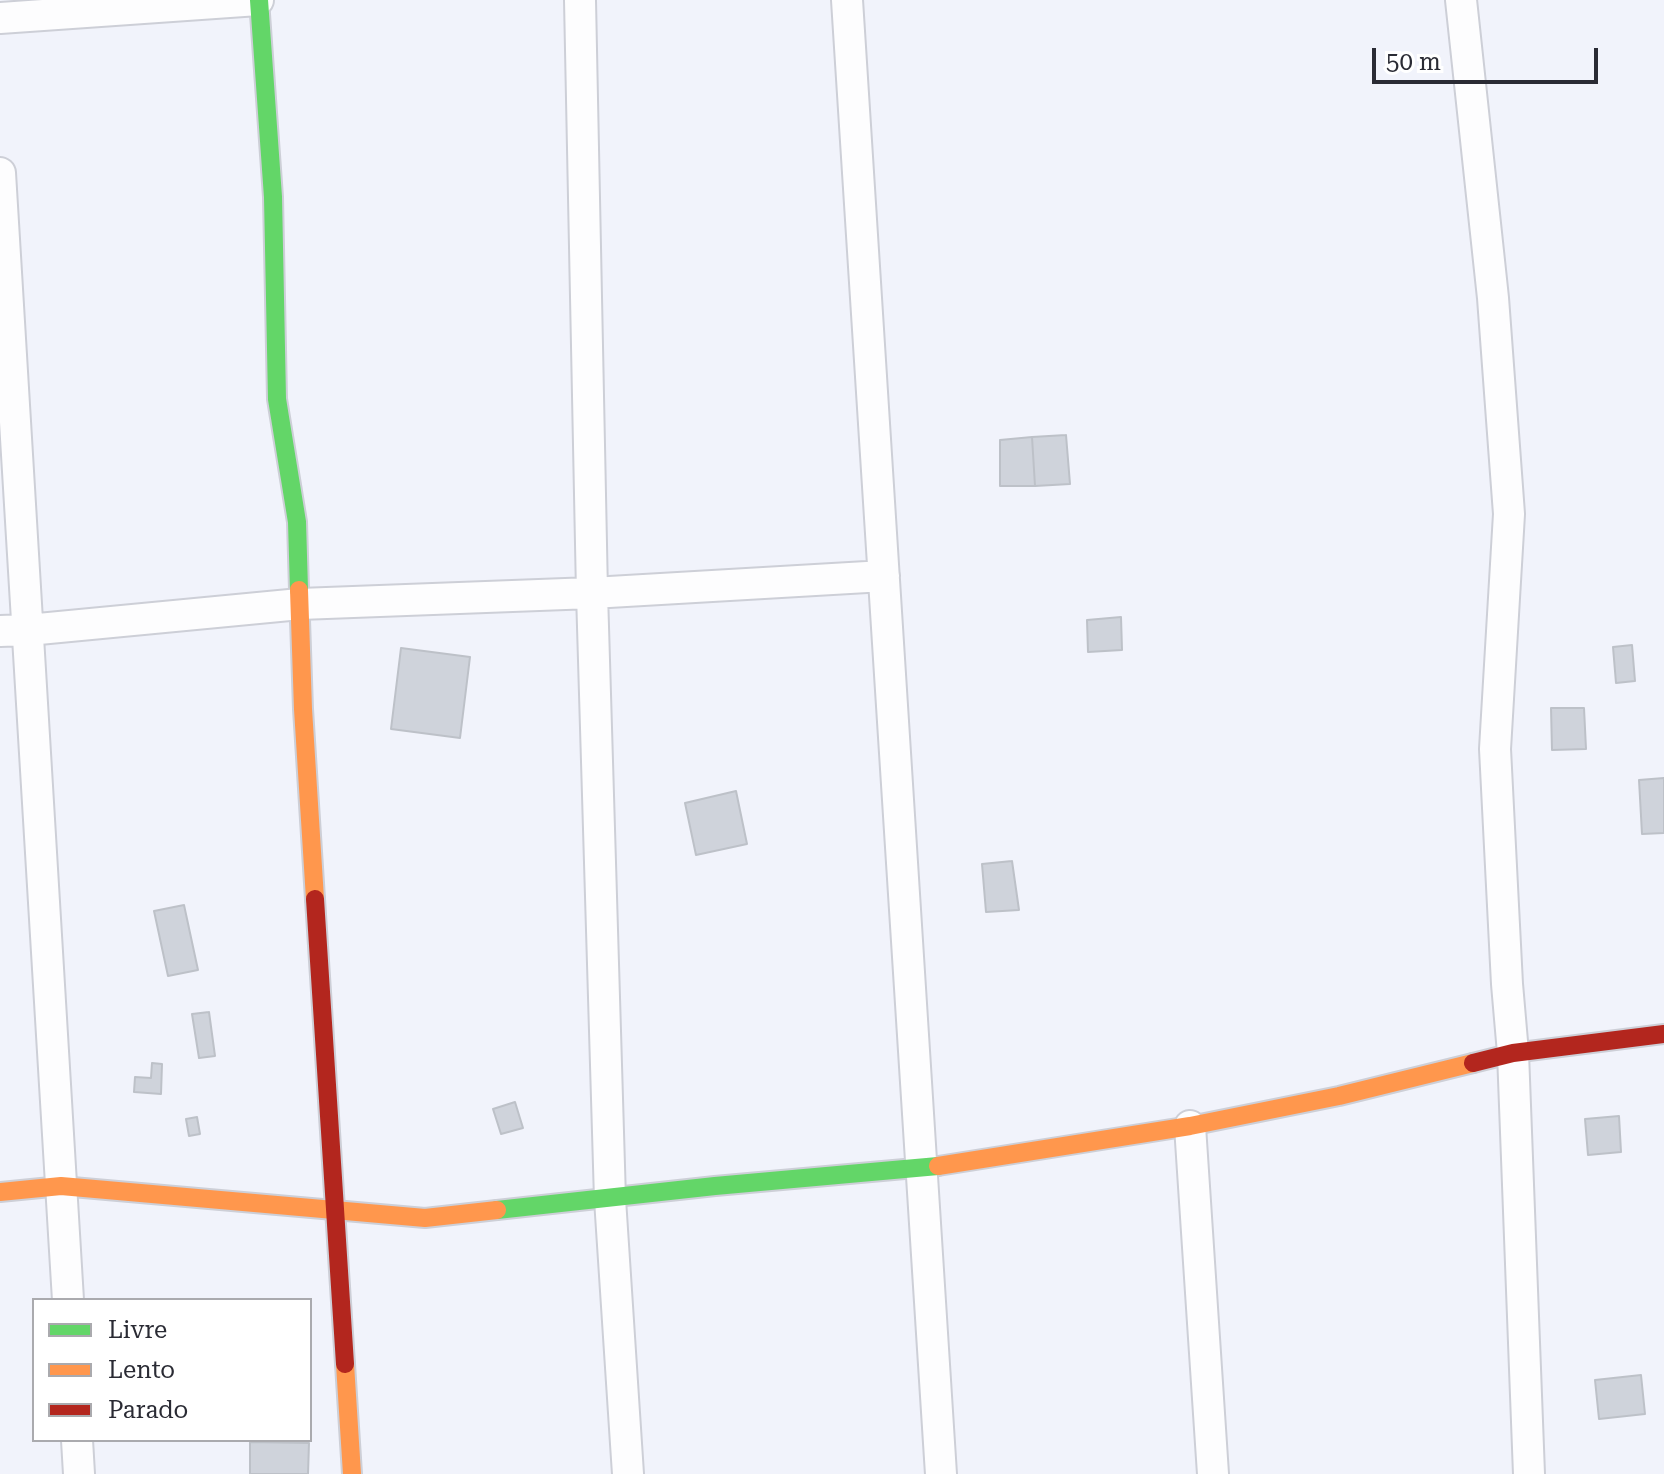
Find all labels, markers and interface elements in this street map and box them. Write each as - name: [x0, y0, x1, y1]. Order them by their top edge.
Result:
- scale bar: [1376, 32, 1602, 82]
- text: 50 m: [1386, 48, 1441, 76]
- legend: [32, 1298, 312, 1442]
- text: Livre: [108, 1316, 167, 1344]
- text: Lento: [108, 1356, 175, 1384]
- text: Parado: [108, 1396, 188, 1424]

